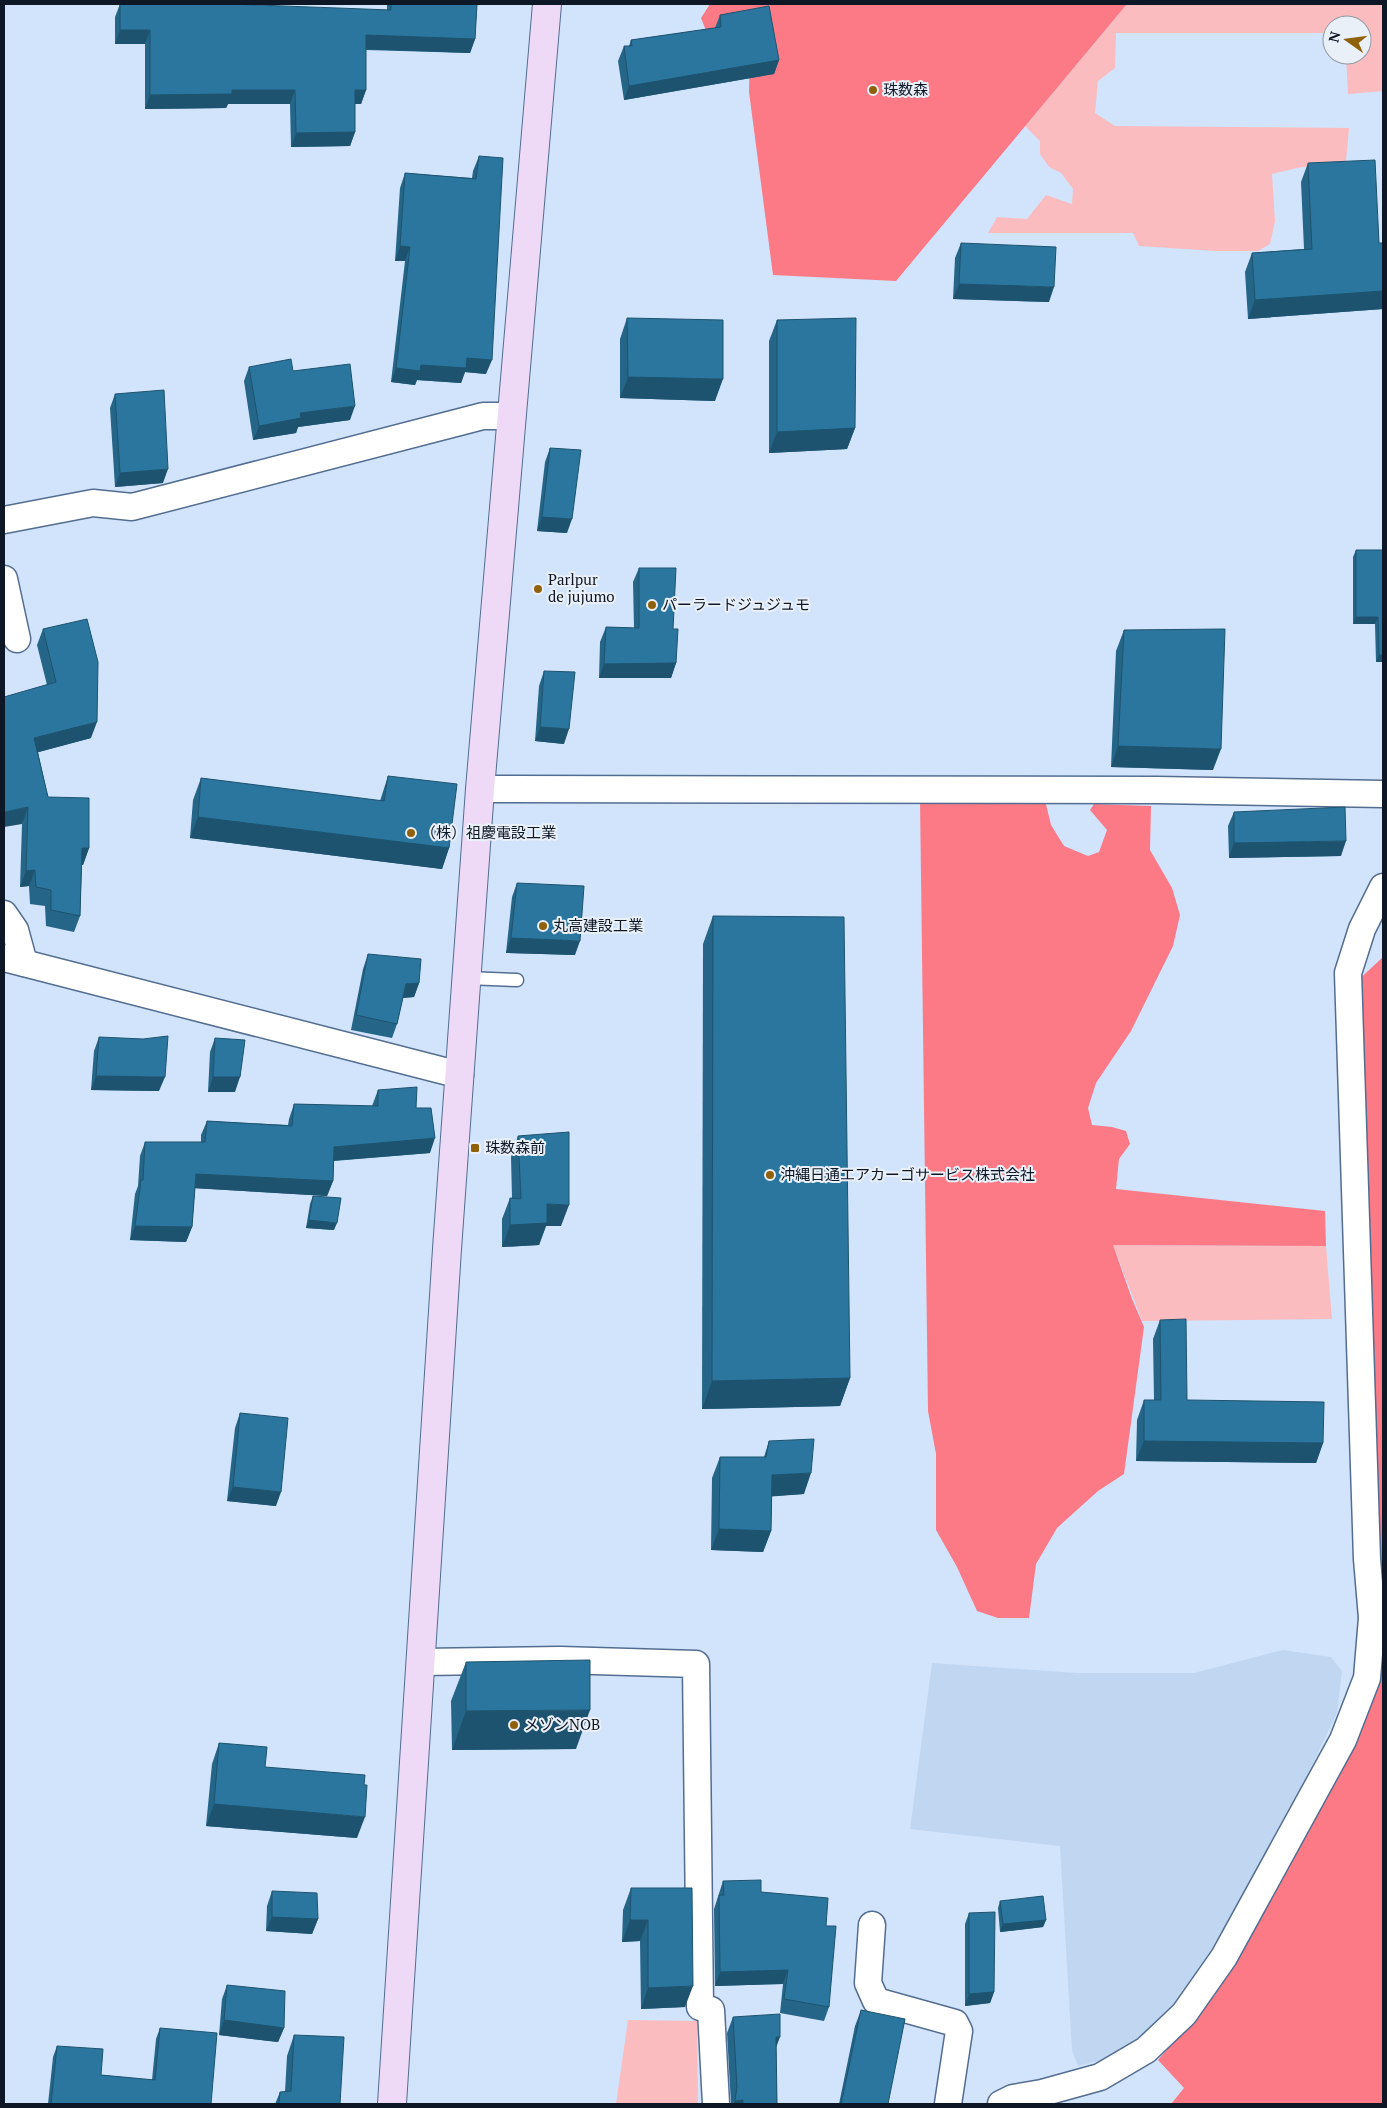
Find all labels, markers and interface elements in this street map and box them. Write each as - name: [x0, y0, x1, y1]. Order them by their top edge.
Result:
- north arrow: [1322, 15, 1372, 65]
- text: N: [1323, 29, 1344, 44]
- place label: 珠数森: [883, 79, 928, 99]
- marker: 珠数森: [867, 84, 879, 96]
- place label: Parlpur de jujumo: [548, 569, 615, 606]
- marker: Parlpur de jujumo: [532, 583, 544, 595]
- place label: パーラードジュジュモ: [662, 594, 810, 614]
- marker: パーラードジュジュモ: [646, 599, 658, 611]
- place label: （株）祖慶電設工業: [421, 822, 556, 842]
- marker: （株）祖慶電設工業: [405, 827, 417, 839]
- place label: 丸高建設工業: [553, 915, 643, 935]
- marker: 丸高建設工業: [537, 920, 549, 932]
- place label: 珠数森前: [485, 1137, 545, 1157]
- marker: 珠数森前: [469, 1142, 481, 1154]
- place label: 沖縄日通エアカーゴサービス株式会社: [780, 1164, 1035, 1184]
- marker: 沖縄日通エアカーゴサービス株式会社: [764, 1169, 776, 1181]
- place label: メゾンNOB: [524, 1714, 600, 1734]
- marker: メゾンNOB: [508, 1719, 520, 1731]

